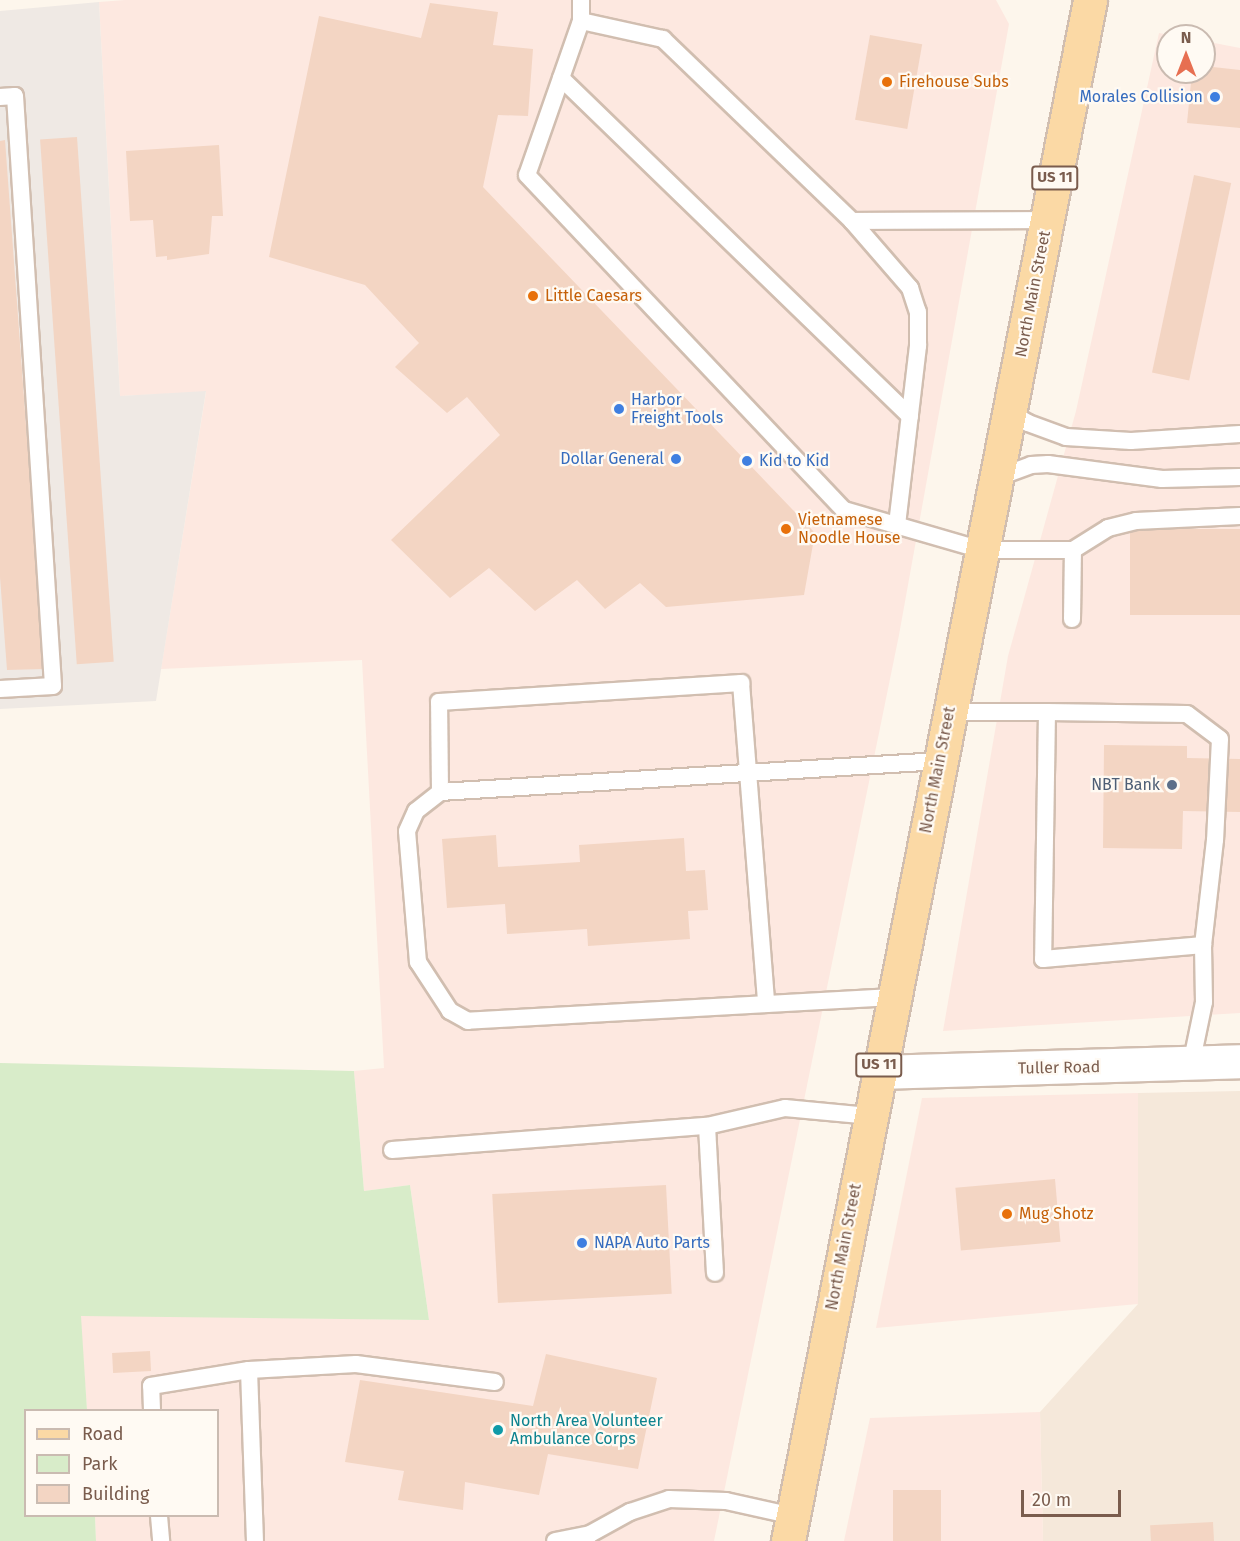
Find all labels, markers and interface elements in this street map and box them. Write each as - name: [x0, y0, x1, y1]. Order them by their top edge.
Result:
- north arrow: [1156, 24, 1216, 84]
- text: N: [1181, 28, 1191, 47]
- place label: Firehouse Subs: [899, 72, 1009, 92]
- marker: Firehouse Subs: [880, 75, 894, 89]
- place label: Morales Collision: [1079, 87, 1203, 107]
- marker: Morales Collision: [1208, 90, 1222, 104]
- road number: US 11: [1031, 166, 1079, 190]
- street label: North Main Street: [1011, 229, 1055, 359]
- place label: Little Caesars: [545, 286, 642, 306]
- marker: Little Caesars: [526, 289, 540, 303]
- place label: Harbor Freight Tools: [631, 390, 723, 428]
- marker: Harbor Freight Tools: [612, 402, 626, 416]
- place label: Dollar General: [560, 449, 664, 469]
- place label: Kid to Kid: [759, 451, 829, 471]
- marker: Dollar General: [669, 452, 683, 466]
- marker: Kid to Kid: [740, 454, 754, 468]
- place label: Vietnamese Noodle House: [798, 510, 900, 548]
- marker: Vietnamese Noodle House: [779, 522, 793, 536]
- street label: North Main Street: [916, 705, 960, 835]
- place label: NBT Bank: [1091, 775, 1160, 795]
- marker: NBT Bank: [1165, 778, 1179, 792]
- road number: US 11: [855, 1053, 903, 1077]
- street label: Tuller Road: [1018, 1058, 1100, 1078]
- street label: North Main Street: [822, 1182, 866, 1312]
- place label: Mug Shotz: [1019, 1204, 1094, 1224]
- marker: Mug Shotz: [1000, 1207, 1014, 1221]
- place label: NAPA Auto Parts: [594, 1233, 710, 1253]
- marker: NAPA Auto Parts: [575, 1236, 589, 1250]
- legend: [24, 1409, 219, 1517]
- place label: North Area Volunteer Ambulance Corps: [510, 1411, 663, 1449]
- text: Road: [82, 1423, 124, 1445]
- marker: North Area Volunteer Ambulance Corps: [491, 1423, 505, 1437]
- text: Park: [82, 1453, 117, 1475]
- scale bar: [1024, 1478, 1124, 1516]
- text: Building: [82, 1483, 149, 1505]
- text: 20 m: [1032, 1489, 1071, 1511]

